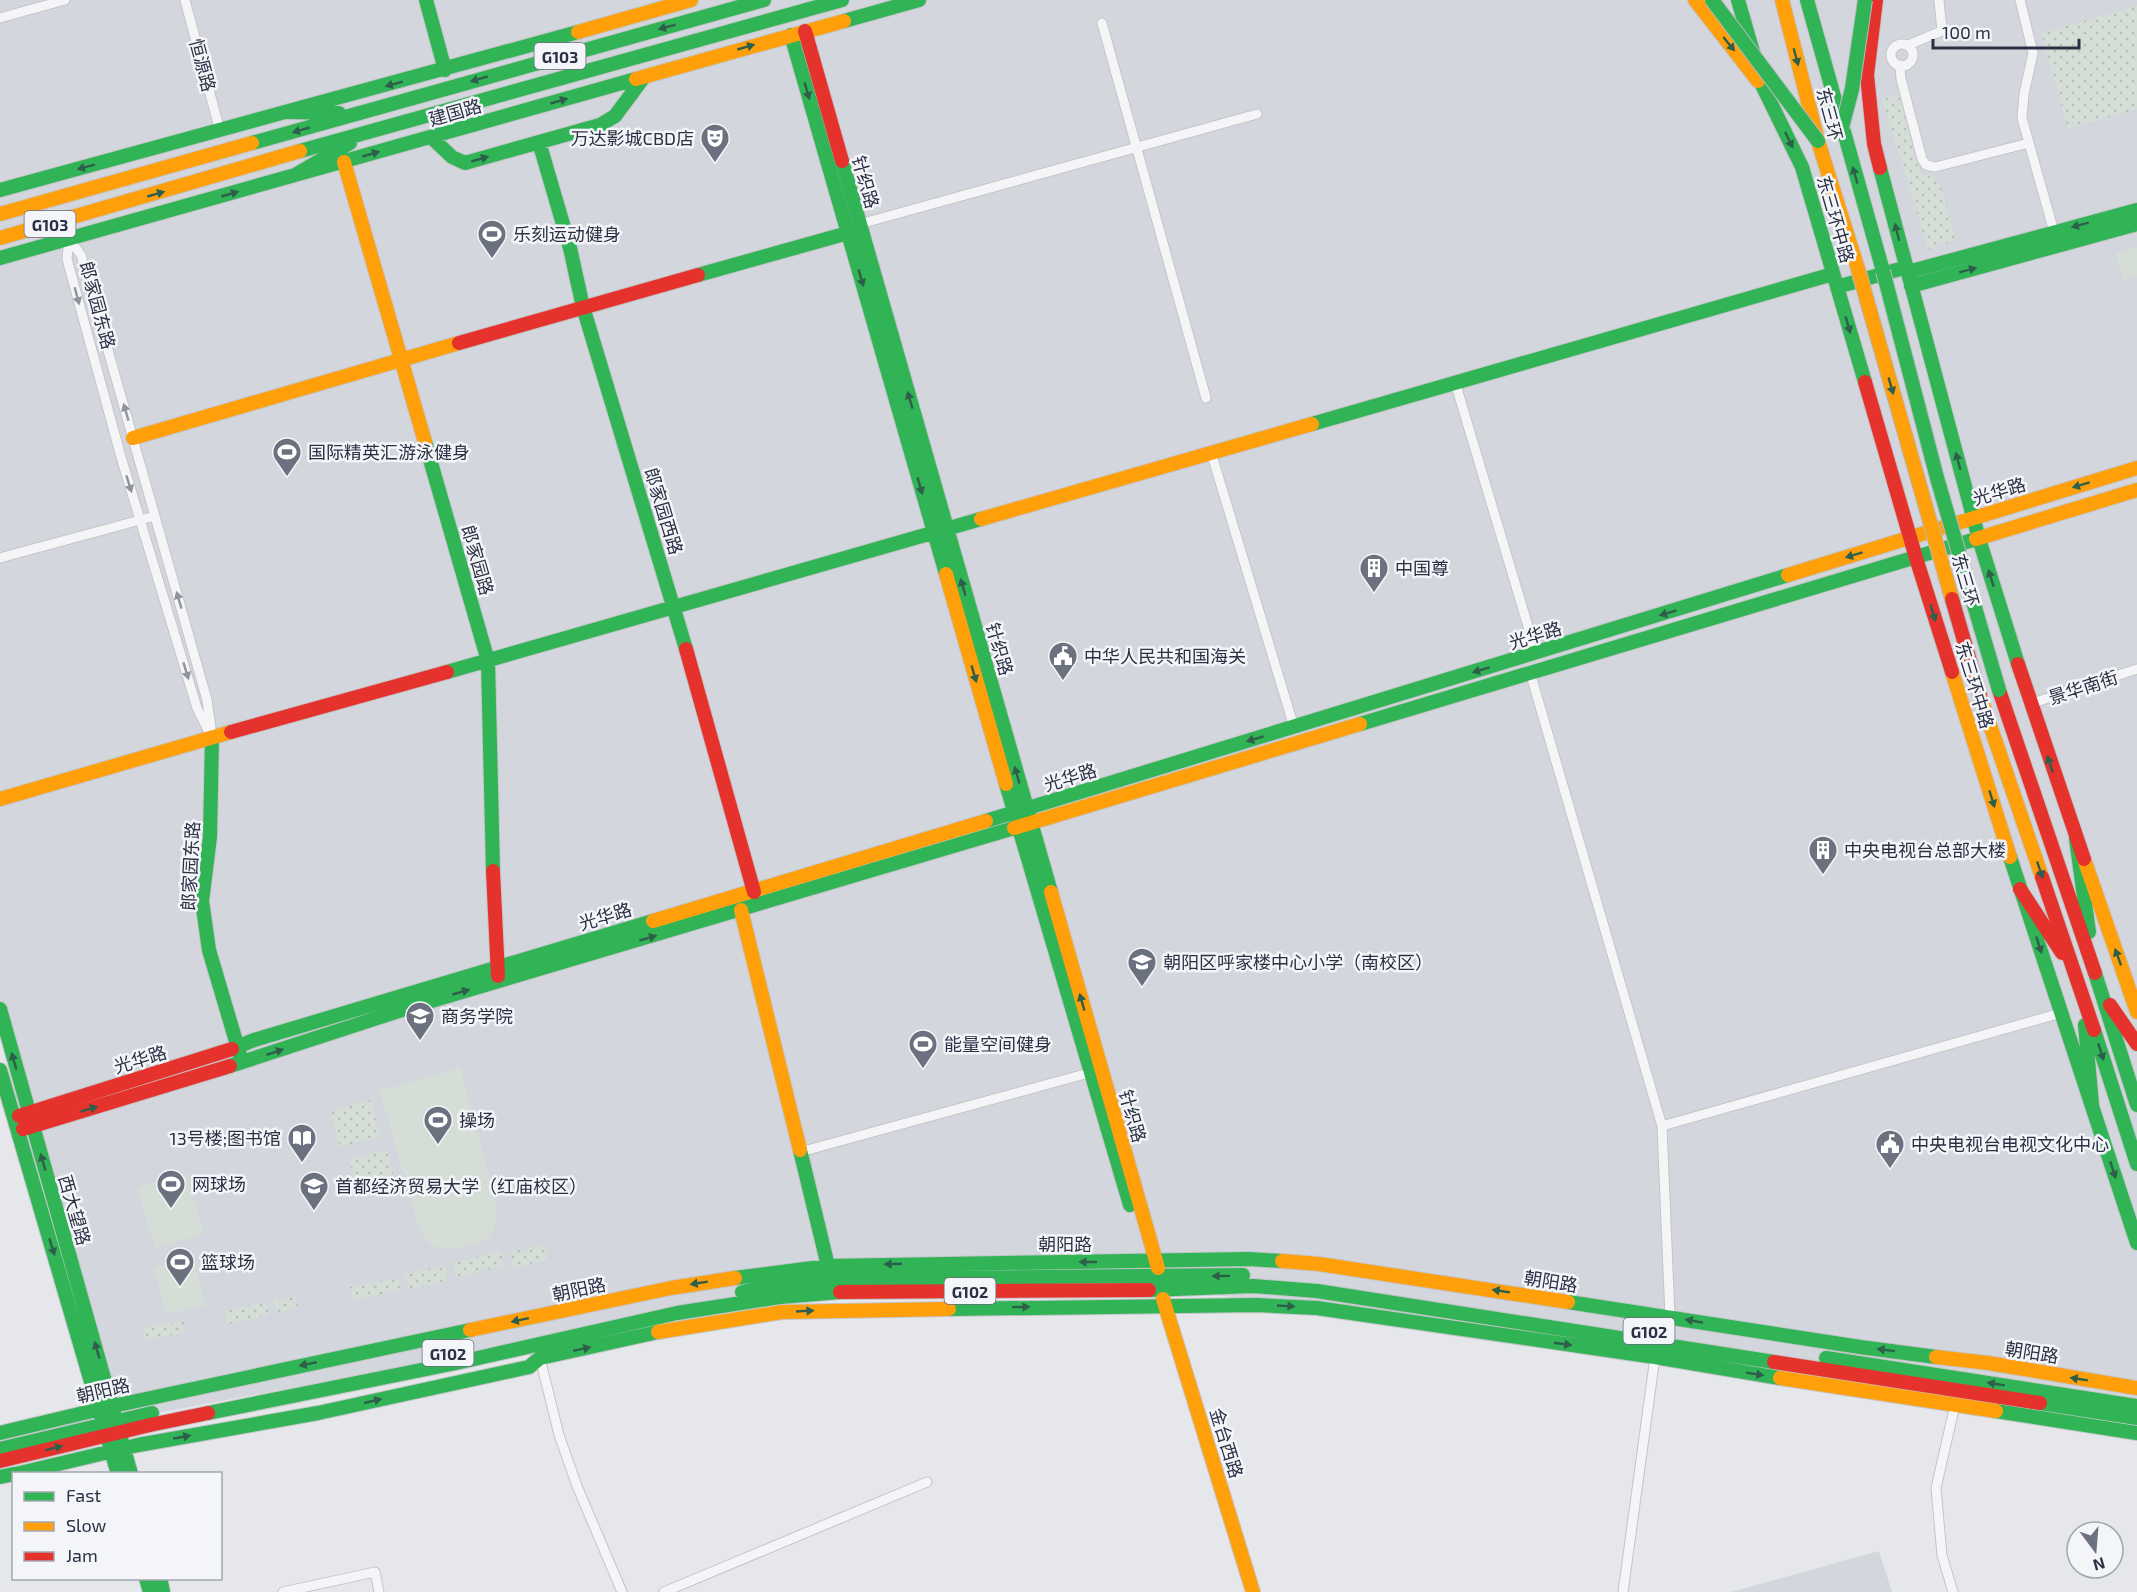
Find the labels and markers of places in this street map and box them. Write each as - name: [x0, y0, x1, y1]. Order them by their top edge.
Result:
- theatre icon: 万达影城CBD店: [699, 122, 731, 164]
- place label: 万达影城CBD店: [571, 127, 694, 149]
- sports icon: 乐刻运动健身: [476, 218, 508, 260]
- place label: 乐刻运动健身: [513, 223, 621, 245]
- sports icon: 国际精英汇游泳健身: [271, 436, 303, 478]
- place label: 国际精英汇游泳健身: [308, 441, 470, 463]
- building icon: 中国尊: [1358, 552, 1390, 594]
- place label: 中国尊: [1395, 557, 1449, 579]
- public building icon: 中华人民共和国海关: [1047, 640, 1079, 682]
- place label: 中华人民共和国海关: [1084, 645, 1246, 667]
- building icon: 中央电视台总部大楼: [1807, 834, 1839, 876]
- place label: 中央电视台总部大楼: [1844, 839, 2006, 861]
- school or university icon: 朝阳区呼家楼中心小学（南校区）: [1126, 946, 1158, 988]
- place label: 朝阳区呼家楼中心小学（南校区）: [1163, 951, 1433, 973]
- school or university icon: 商务学院: [404, 1000, 436, 1042]
- place label: 商务学院: [441, 1005, 513, 1027]
- sports icon: 能量空间健身: [907, 1028, 939, 1070]
- place label: 能量空间健身: [944, 1033, 1052, 1055]
- sports icon: 操场: [422, 1104, 454, 1146]
- place label: 操场: [459, 1109, 495, 1131]
- library icon: 13号楼;图书馆: [286, 1122, 318, 1164]
- place label: 13号楼;图书馆: [170, 1127, 281, 1149]
- public building icon: 中央电视台电视文化中心: [1874, 1128, 1906, 1170]
- place label: 中央电视台电视文化中心: [1911, 1133, 2109, 1155]
- sports icon: 网球场: [155, 1168, 187, 1210]
- school or university icon: 首都经济贸易大学（红庙校区）: [298, 1170, 330, 1212]
- place label: 网球场: [192, 1173, 246, 1195]
- place label: 首都经济贸易大学（红庙校区）: [335, 1175, 587, 1197]
- sports icon: 篮球场: [164, 1246, 196, 1288]
- place label: 篮球场: [201, 1251, 255, 1273]

